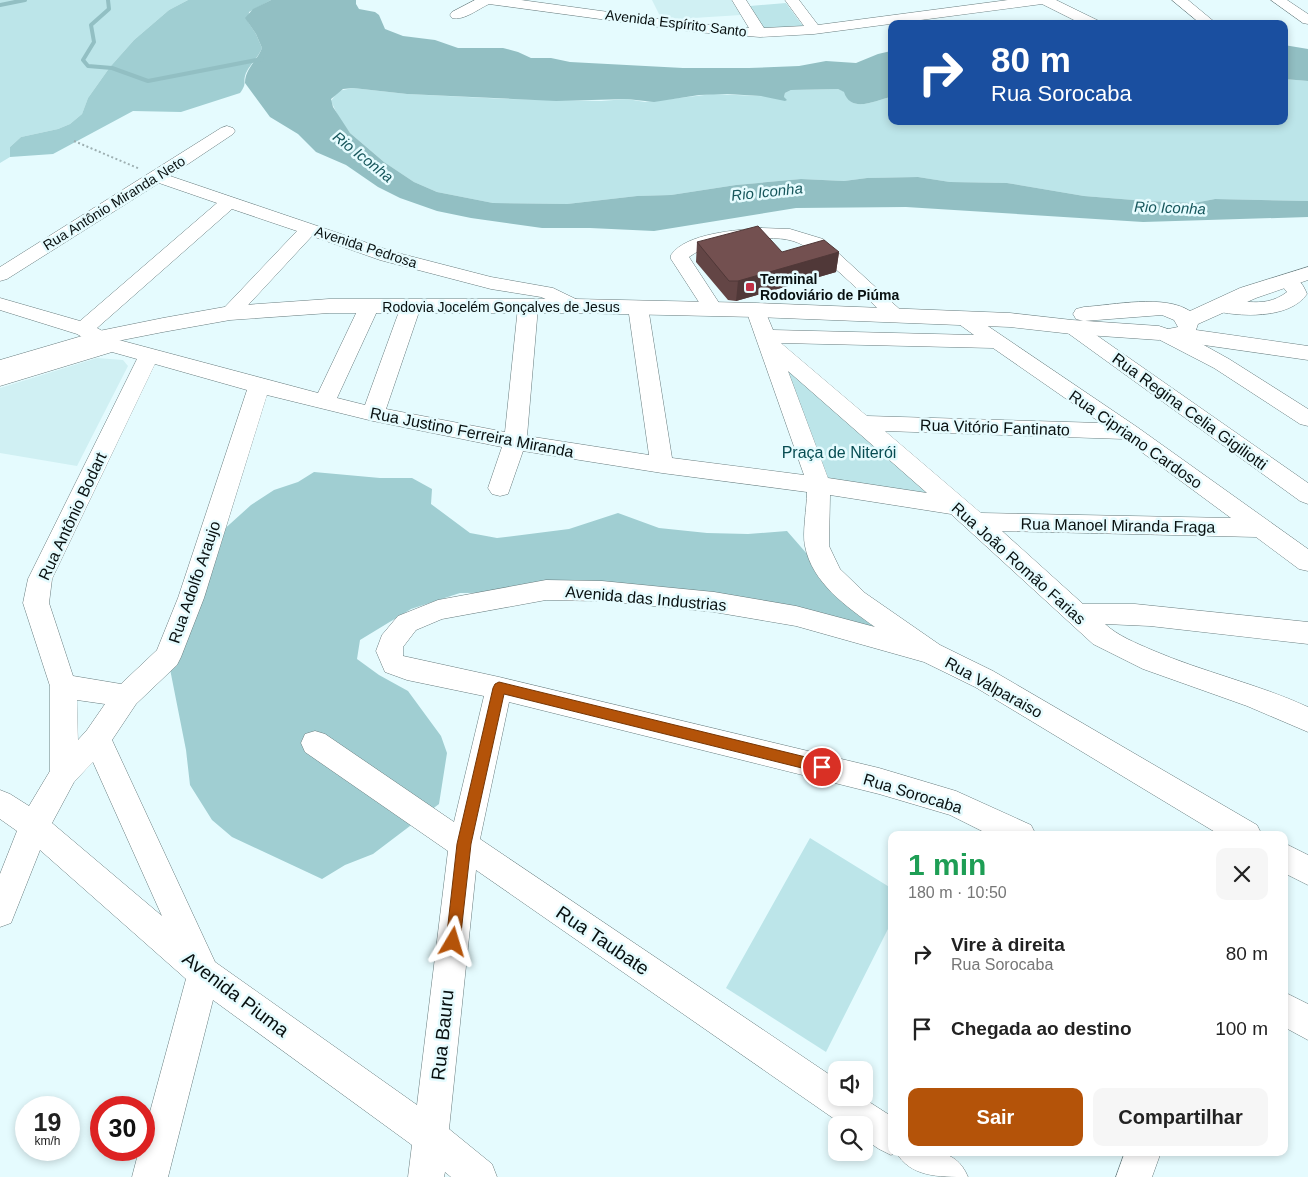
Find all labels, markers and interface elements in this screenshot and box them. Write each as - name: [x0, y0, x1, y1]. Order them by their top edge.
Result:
- street label: Avenida Espírito Santo: [604, 6, 748, 40]
- icon: right: [908, 40, 973, 105]
- text: 80 m: [991, 40, 1071, 79]
- text: Rua Sorocaba: [991, 81, 1132, 106]
- water label: Rio Iconha: [330, 128, 397, 185]
- street label: Rua Antônio Miranda Neto: [40, 153, 188, 253]
- water label: Rio Iconha: [730, 179, 803, 204]
- water label: Rio Iconha: [1134, 198, 1206, 217]
- street label: Avenida Pedrosa: [313, 223, 419, 271]
- place label: Terminal Rodoviário de Piúma: [760, 271, 899, 303]
- marker: Terminal Rodoviário de Piúma: [744, 281, 756, 293]
- street label: Rodovia Jocelém Gonçalves de Jesus: [382, 299, 620, 315]
- street label: Rua Regina Celia Gigiliotti: [1109, 350, 1270, 473]
- street label: Rua Cipriano Cardoso: [1066, 387, 1206, 492]
- street label: Rua Justino Ferreira Miranda: [369, 404, 575, 461]
- street label: Rua Vitório Fantinato: [920, 416, 1070, 439]
- park label: Praça de Niterói: [782, 444, 896, 461]
- street label: Rua Antônio Bodart: [35, 449, 110, 583]
- street label: Rua João Romão Farias: [949, 499, 1089, 628]
- street label: Rua Manoel Miranda Fraga: [1020, 515, 1216, 536]
- street label: Rua Adolfo Araujo: [166, 519, 223, 645]
- street label: Avenida das Industrias: [565, 583, 727, 614]
- street label: Rua Valparaiso: [942, 654, 1045, 721]
- pin: [801, 746, 843, 788]
- icon: arrive: [808, 753, 836, 781]
- street label: Rua Sorocaba: [861, 770, 964, 817]
- text: 1 min: [908, 848, 986, 881]
- button: close: [1216, 848, 1268, 900]
- text: 180 m · 10:50: [908, 884, 1007, 901]
- street label: Rua Taubate: [552, 902, 653, 979]
- position arrow: [426, 915, 478, 967]
- text: Vire à direita: [951, 934, 1065, 955]
- icon: right: [908, 940, 936, 968]
- text: 80 m: [1226, 943, 1268, 964]
- street label: Avenida Piuma: [178, 948, 293, 1041]
- text: Rua Sorocaba: [951, 956, 1053, 973]
- street label: Rua Bauru: [427, 989, 458, 1081]
- icon: arrive: [908, 1015, 936, 1043]
- text: Chegada ao destino: [951, 1018, 1132, 1039]
- text: 100 m: [1215, 1018, 1268, 1039]
- map controls: [828, 1061, 873, 1161]
- button: sound: [828, 1061, 873, 1106]
- button: Sair: [908, 1088, 1083, 1146]
- button: Compartilhar: [1093, 1088, 1268, 1146]
- speed limit sign: 30: [90, 1096, 155, 1161]
- text: 19: [34, 1108, 61, 1136]
- button: search: [828, 1116, 873, 1161]
- text: km/h: [34, 1134, 61, 1148]

